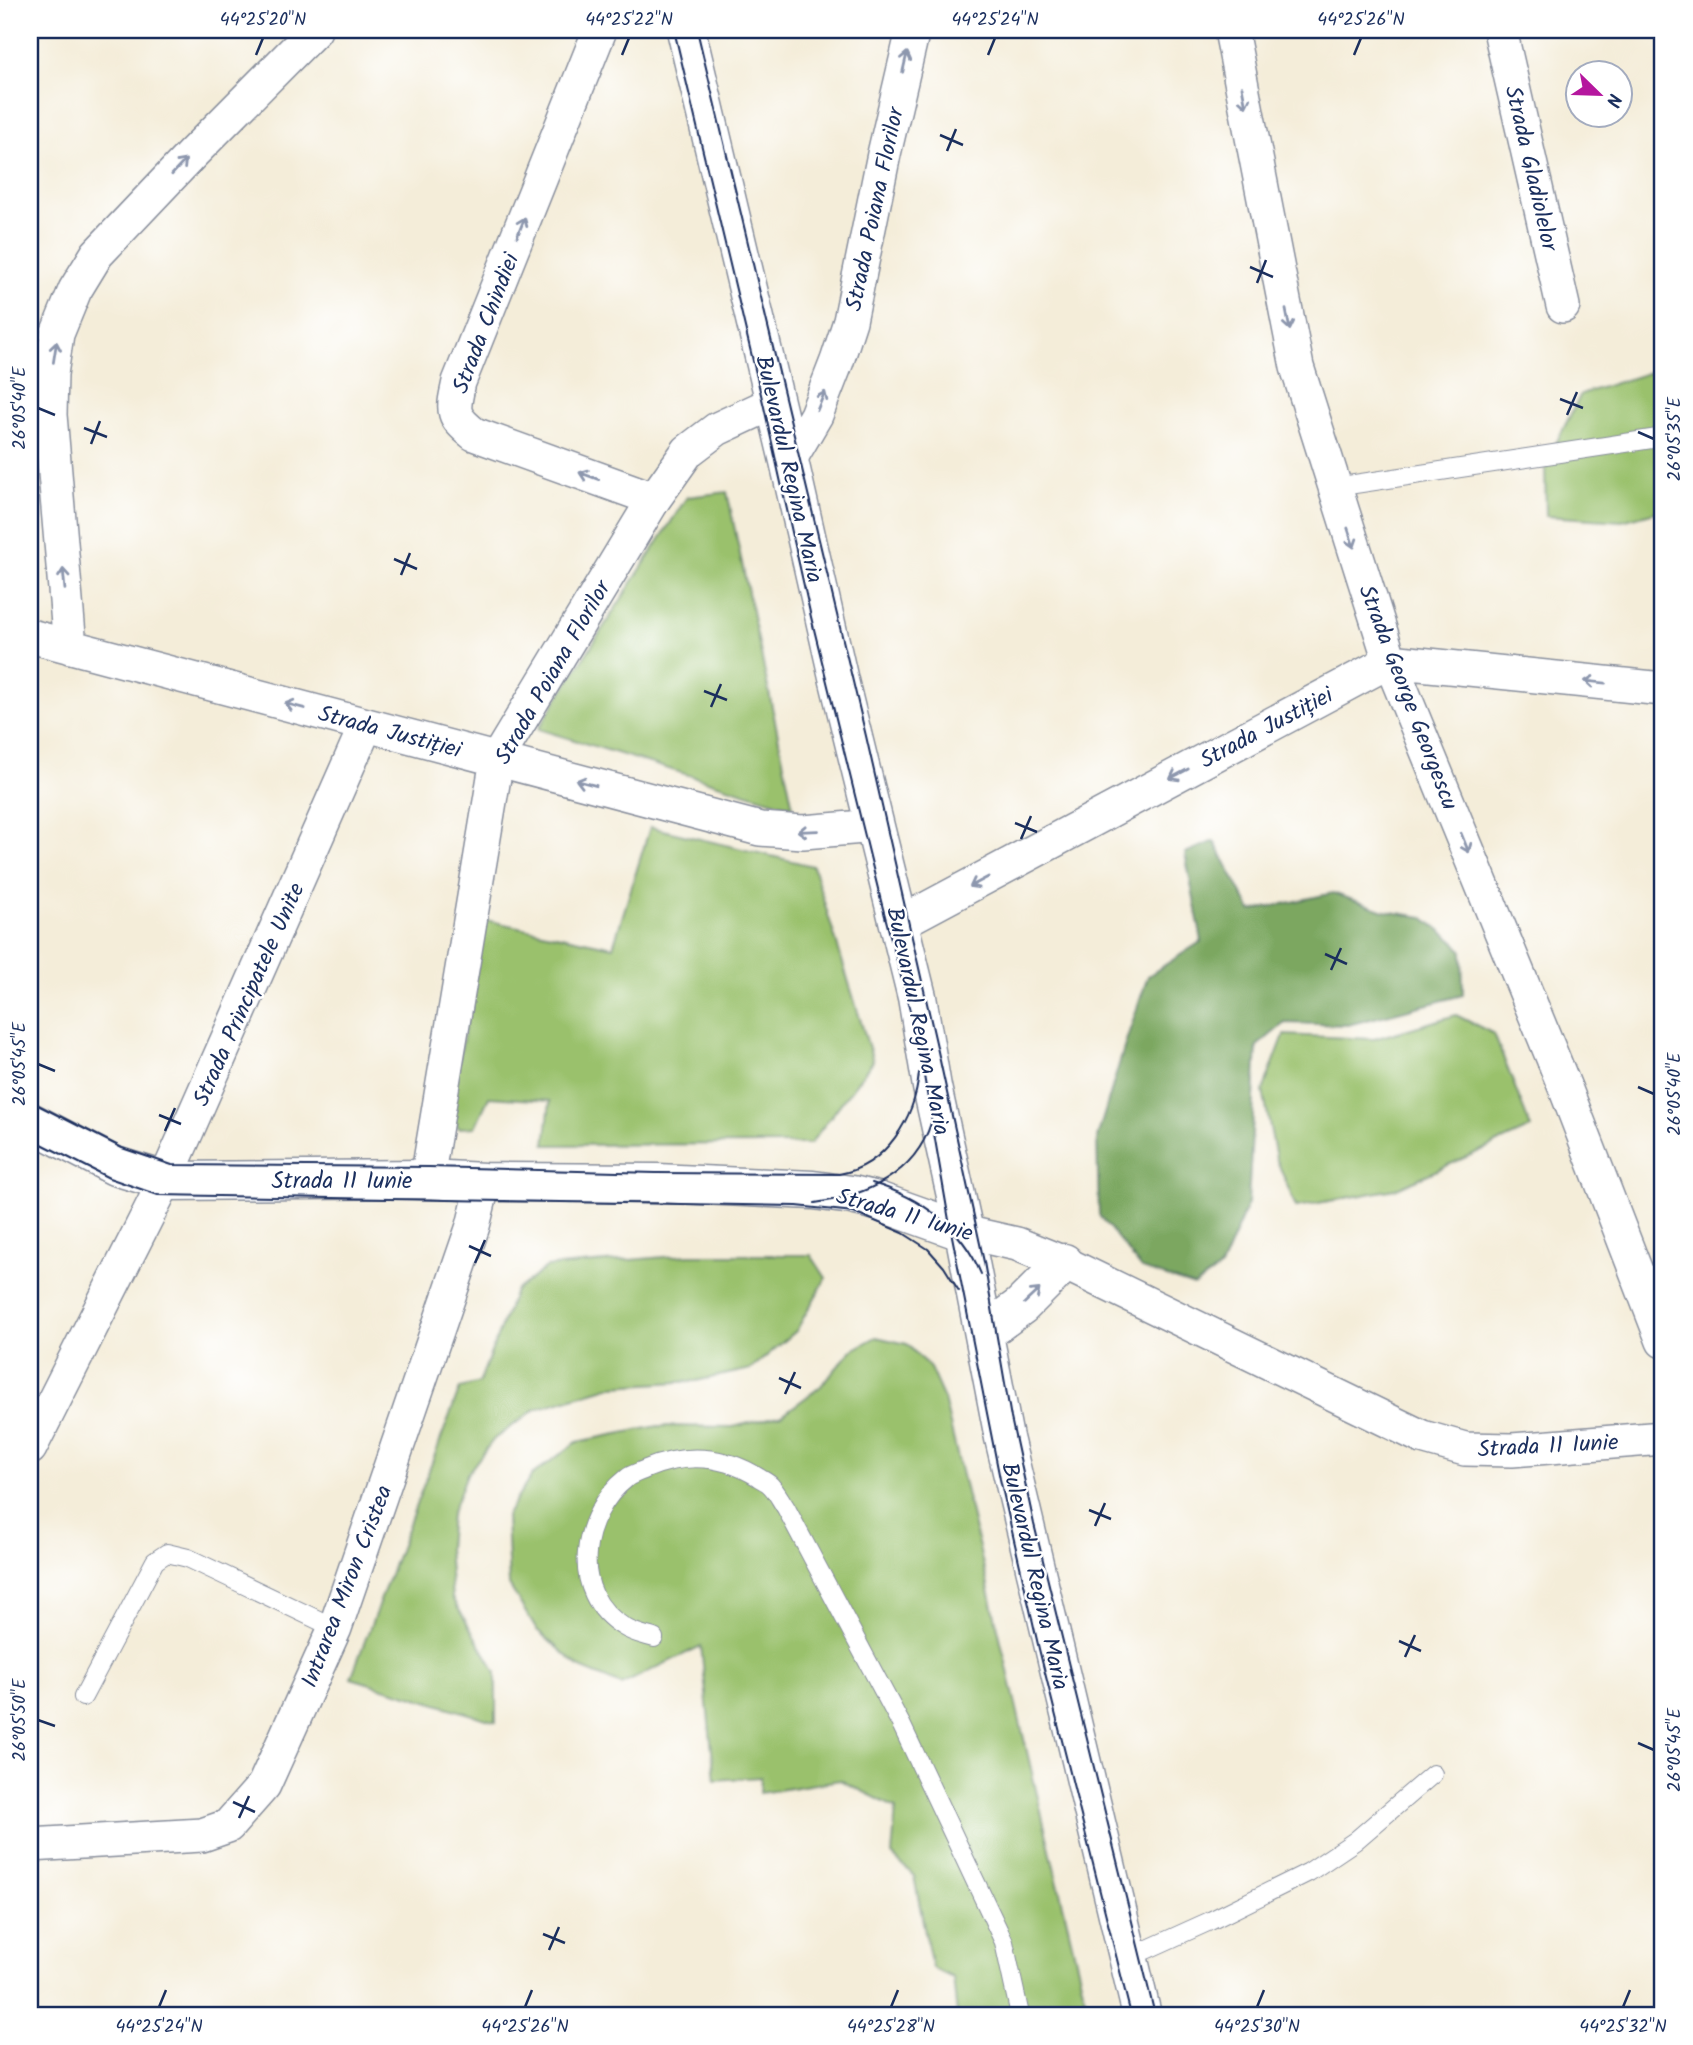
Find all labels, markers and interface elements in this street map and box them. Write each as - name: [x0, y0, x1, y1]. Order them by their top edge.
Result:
- text: 44°25'20"N: [220, 6, 306, 35]
- text: 44°25'22"N: [585, 6, 673, 35]
- text: 44°25'24"N: [951, 6, 1039, 35]
- text: 44°25'26"N: [1317, 6, 1405, 35]
- one-way arrow: [899, 51, 913, 74]
- north arrow: [1564, 60, 1634, 130]
- street label: Strada Gladiolelor: [1494, 82, 1567, 256]
- one-way arrow: [1238, 85, 1252, 108]
- text: N: [1597, 88, 1629, 111]
- street label: Strada Poiana Florilor: [837, 103, 915, 315]
- one-way arrow: [171, 159, 188, 176]
- one-way arrow: [515, 217, 528, 239]
- street label: Strada Chindiei: [444, 247, 531, 399]
- one-way arrow: [1281, 308, 1295, 331]
- one-way arrow: [48, 341, 61, 364]
- street label: Bulevardul Regina Maria: [744, 352, 832, 587]
- text: 26°05'40"E: [6, 366, 35, 450]
- one-way arrow: [816, 391, 829, 413]
- text: 26°05'35"E: [1661, 396, 1690, 481]
- one-way arrow: [579, 468, 601, 481]
- one-way arrow: [1346, 527, 1359, 549]
- one-way arrow: [58, 568, 71, 590]
- street label: Strada Poiana Florilor: [486, 573, 622, 772]
- street label: Strada George Georgescu: [1348, 580, 1467, 816]
- one-way arrow: [1585, 675, 1607, 688]
- street label: Strada Justiției: [1194, 678, 1341, 779]
- street label: Strada Justiției: [314, 697, 466, 770]
- one-way arrow: [284, 699, 307, 712]
- one-way arrow: [1169, 768, 1190, 781]
- one-way arrow: [575, 776, 598, 789]
- one-way arrow: [796, 825, 819, 838]
- one-way arrow: [1459, 832, 1472, 853]
- one-way arrow: [969, 875, 989, 889]
- street label: Strada Principatele Unite: [184, 877, 315, 1112]
- street label: Bulevardul Regina Maria: [875, 904, 959, 1139]
- text: 26°05'45"E: [6, 1022, 35, 1106]
- text: 26°05'40"E: [1661, 1052, 1690, 1136]
- street label: Strada 11 Iunie: [272, 1164, 412, 1200]
- street label: Strada 11 Iunie: [832, 1179, 977, 1253]
- one-way arrow: [1023, 1288, 1041, 1304]
- street label: Strada 11 Iunie: [1477, 1425, 1619, 1469]
- street label: Bulevardul Regina Maria: [990, 1459, 1078, 1694]
- street label: Intrarea Miron Cristea: [293, 1480, 403, 1693]
- text: 26°05'50"E: [6, 1678, 35, 1762]
- text: 26°05'45"E: [1661, 1708, 1690, 1792]
- text: 44°25'24"N: [115, 2013, 203, 2042]
- text: 44°25'26"N: [481, 2013, 569, 2042]
- text: 44°25'28"N: [847, 2013, 935, 2042]
- text: 44°25'30"N: [1214, 2013, 1300, 2042]
- text: 44°25'32"N: [1579, 2013, 1667, 2042]

